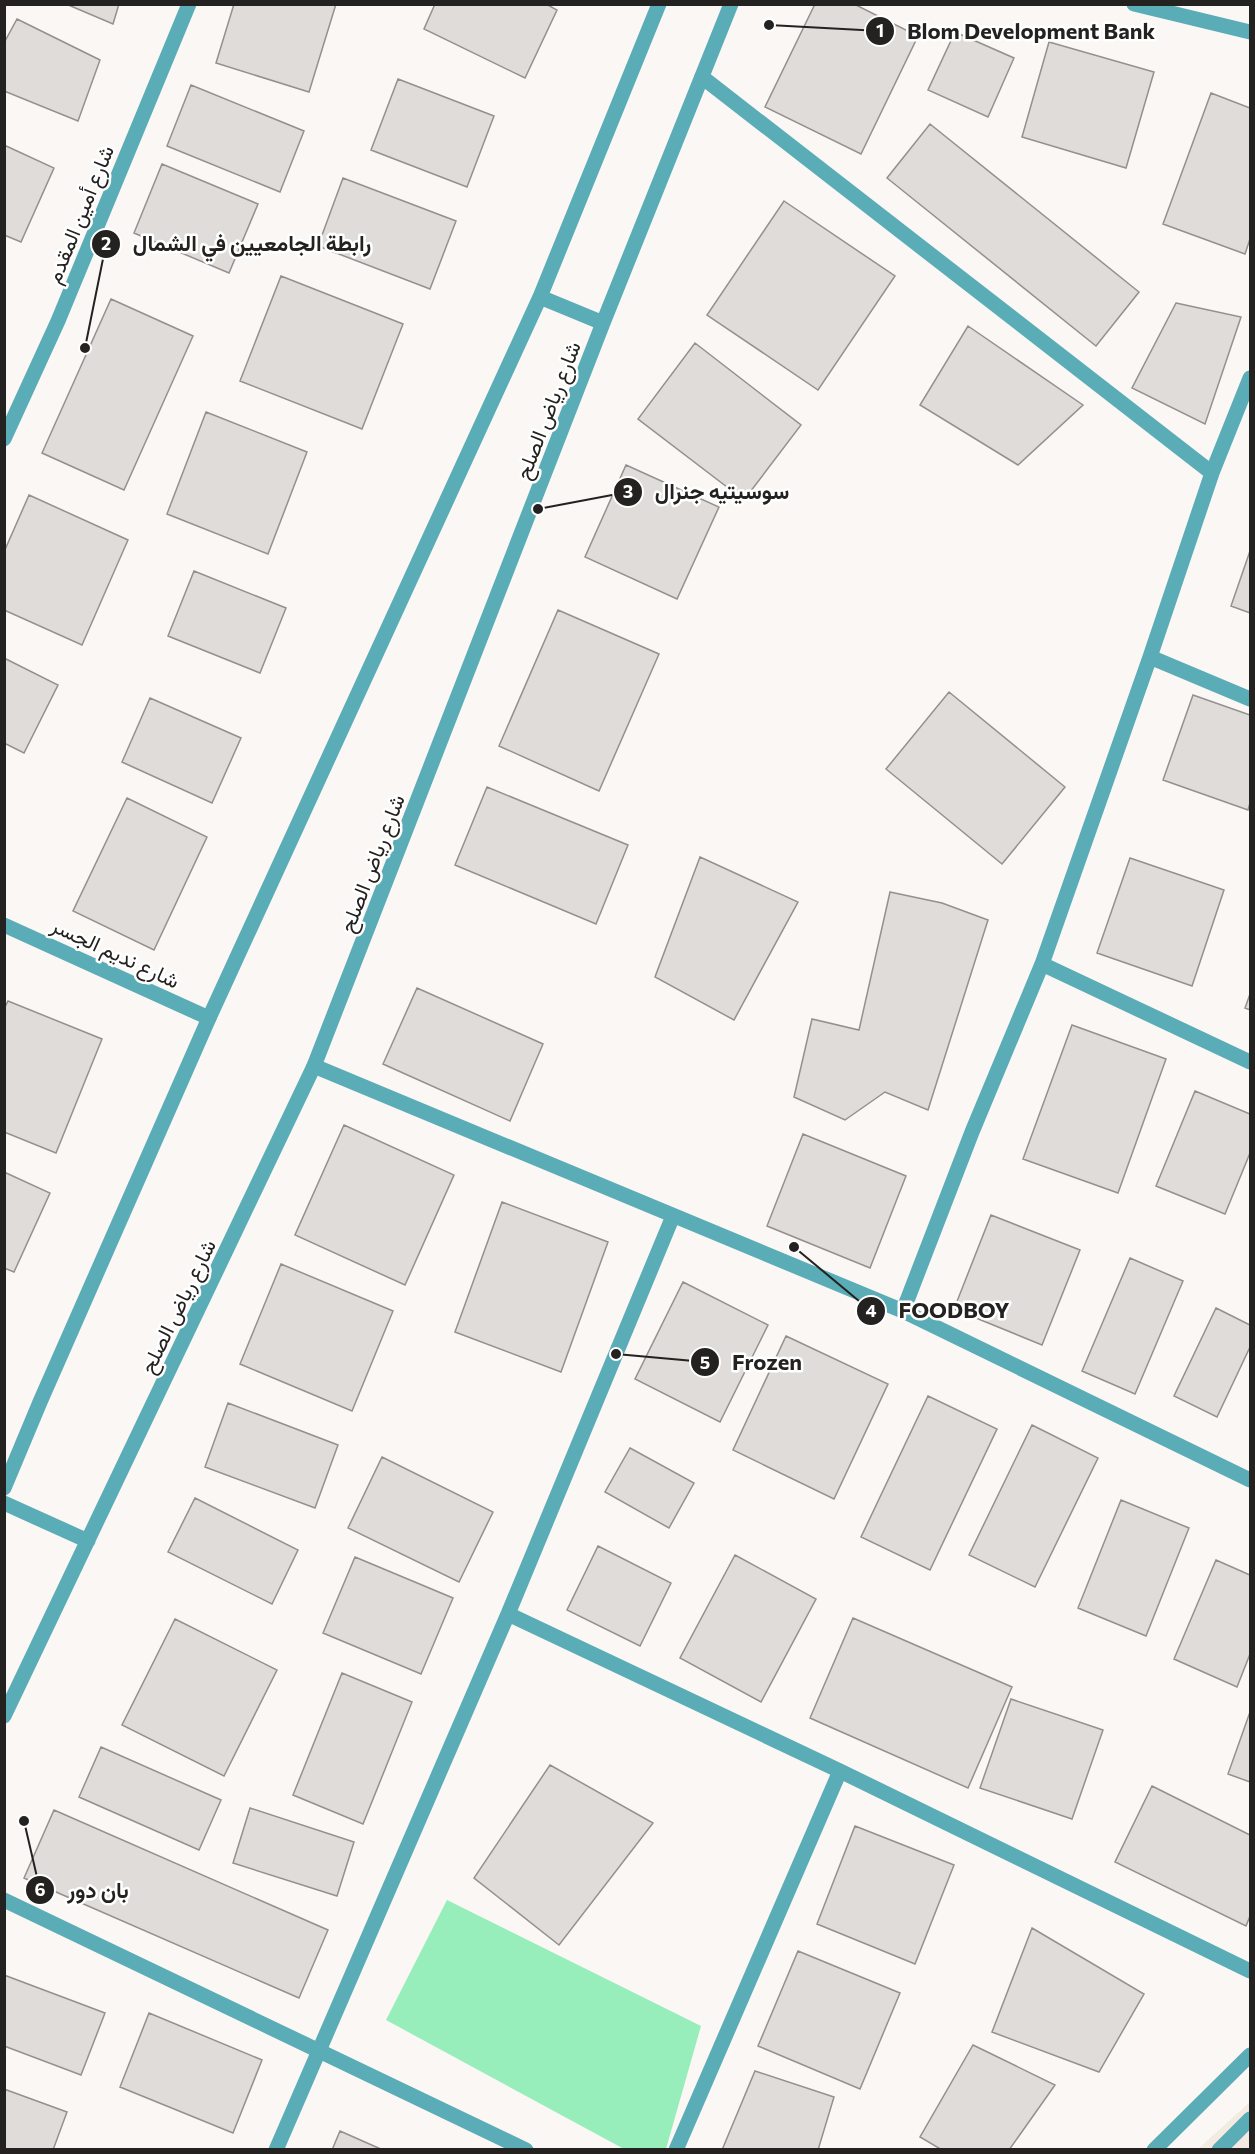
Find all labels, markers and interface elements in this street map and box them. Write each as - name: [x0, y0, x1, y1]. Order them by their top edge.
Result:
- callout: Blom Development Bank: [865, 11, 1168, 51]
- text: Blom Development Bank: [907, 17, 1155, 44]
- text: 1: [876, 19, 884, 41]
- street label: شارع أمين المقدم: [40, 141, 121, 288]
- callout: رابطة الجامعيين في الشمال: [91, 224, 384, 264]
- text: رابطة الجامعيين في الشمال: [133, 229, 371, 262]
- text: 2: [101, 232, 111, 254]
- street label: شارع رياض الصلح: [509, 337, 588, 484]
- callout: سوسيتيه جنرال: [613, 472, 801, 512]
- text: سوسيتيه جنرال: [655, 477, 789, 505]
- text: 3: [623, 480, 633, 502]
- street label: شارع رياض الصلح: [333, 790, 412, 937]
- street label: شارع نديم الجسر: [46, 911, 184, 995]
- street label: شارع رياض الصلح: [134, 1235, 223, 1378]
- callout: FOODBOY: [856, 1291, 1021, 1331]
- text: FOODBOY: [898, 1296, 1010, 1323]
- text: 4: [865, 1299, 877, 1321]
- callout: Frozen: [690, 1342, 814, 1382]
- text: Frozen: [732, 1348, 802, 1375]
- text: 5: [700, 1351, 710, 1373]
- callout: بان دور: [25, 1870, 141, 1910]
- text: بان دور: [66, 1876, 129, 1904]
- text: 6: [34, 1878, 46, 1900]

